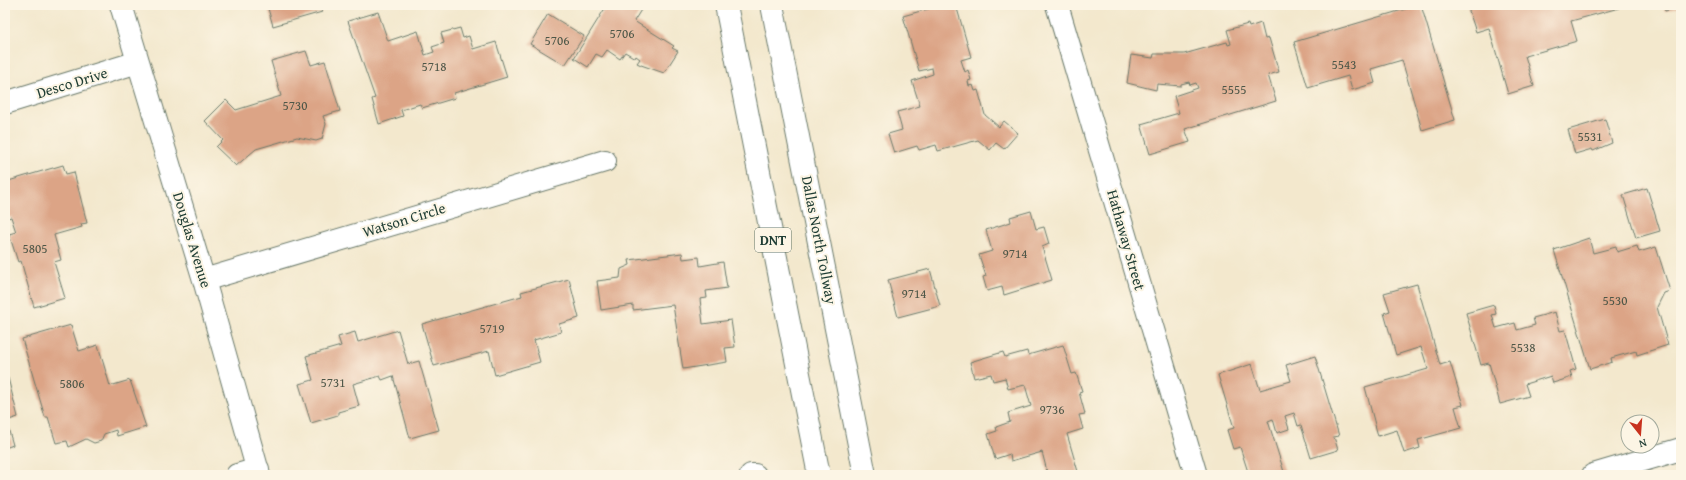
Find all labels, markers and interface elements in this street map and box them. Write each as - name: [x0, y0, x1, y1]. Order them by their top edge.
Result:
- house number: 5706: [609, 24, 635, 43]
- house number: 5706: [544, 31, 570, 50]
- house number: 5543: [1331, 55, 1357, 74]
- house number: 5718: [421, 57, 447, 76]
- street label: Desco Drive: [34, 62, 110, 103]
- house number: 5555: [1221, 80, 1247, 99]
- house number: 5730: [282, 96, 308, 115]
- house number: 5531: [1577, 127, 1603, 146]
- street label: Dallas North Tollway: [797, 174, 842, 306]
- street label: Hathaway Street: [1102, 187, 1151, 293]
- street label: Douglas Avenue: [168, 189, 217, 290]
- street label: Watson Circle: [360, 197, 448, 242]
- road number: DNT: [755, 228, 791, 252]
- house number: 5805: [22, 239, 48, 258]
- house number: 9714: [1002, 244, 1028, 263]
- house number: 9714: [901, 284, 927, 303]
- house number: 5530: [1602, 291, 1628, 310]
- house number: 5719: [479, 319, 505, 338]
- house number: 5538: [1510, 338, 1536, 357]
- house number: 5731: [320, 373, 346, 392]
- house number: 5806: [59, 374, 85, 393]
- house number: 9736: [1039, 400, 1065, 419]
- north arrow: [1620, 414, 1660, 454]
- text: N: [1636, 435, 1649, 452]

